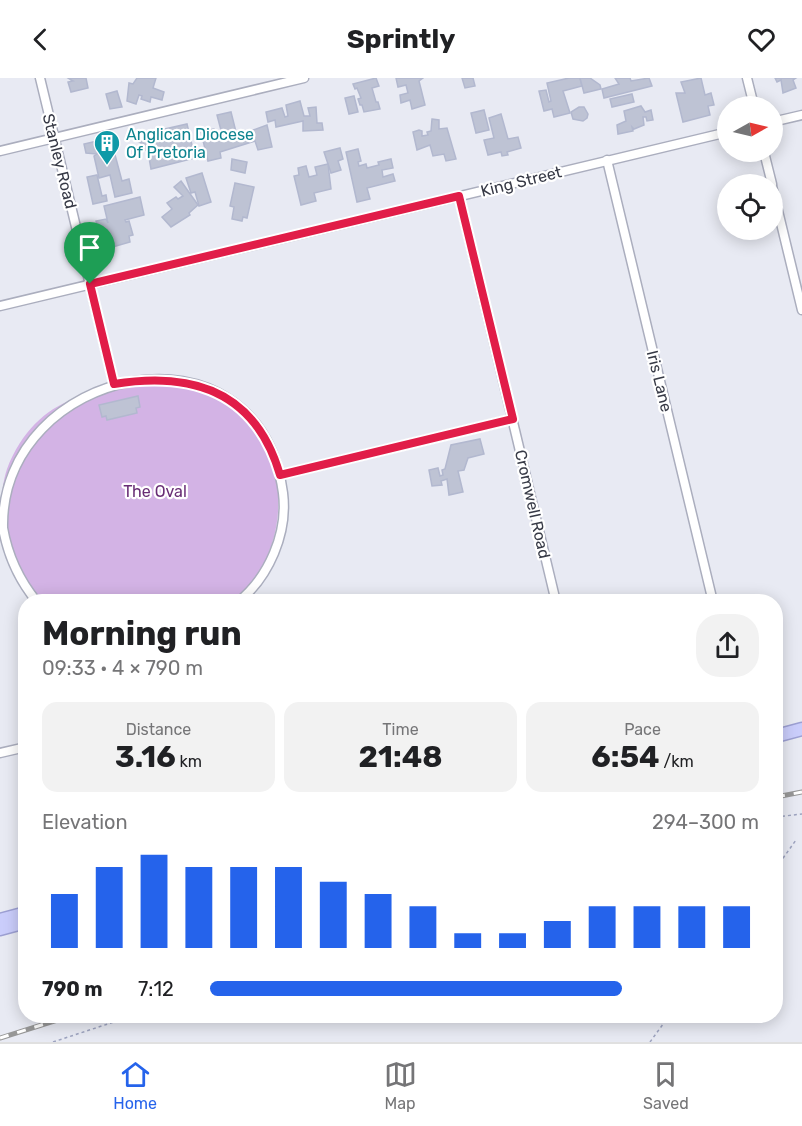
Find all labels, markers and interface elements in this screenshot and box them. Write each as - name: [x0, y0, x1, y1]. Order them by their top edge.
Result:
- icon: back: [24, 23, 57, 56]
- text: Sprintly: [347, 23, 455, 55]
- icon: heart: [745, 23, 778, 56]
- north arrow: [717, 96, 783, 162]
- map controls: [717, 96, 783, 240]
- street label: Stanley Road: [38, 112, 81, 211]
- place label: Anglican Diocese Of Pretoria: [126, 125, 254, 162]
- building icon: Anglican Diocese Of Pretoria: [92, 128, 122, 166]
- street label: King Street: [479, 162, 564, 201]
- button: locate: [717, 174, 783, 240]
- pin: [64, 222, 115, 284]
- icon: arrive: [73, 231, 106, 264]
- street label: Iris Lane: [643, 348, 676, 414]
- street label: Cromwell Road: [511, 448, 554, 560]
- park label: The Oval: [123, 482, 187, 501]
- text: Morning run: [42, 614, 242, 653]
- button: share: [696, 614, 759, 677]
- text: 09:33 · 4 × 790 m: [42, 656, 203, 680]
- text: Distance: [126, 720, 191, 739]
- text: Time: [382, 720, 419, 739]
- text: Pace: [624, 720, 661, 739]
- text: 3.16: [115, 739, 176, 775]
- text: 21:48: [359, 739, 442, 775]
- text: 6:54: [591, 739, 660, 775]
- text: km: [176, 752, 202, 771]
- text: /km: [660, 752, 694, 771]
- text: Elevation: [42, 810, 128, 834]
- text: 294–300 m: [652, 810, 759, 834]
- text: 790 m: [42, 977, 102, 1001]
- text: 7:12: [138, 977, 174, 1001]
- tab: Home: [113, 1058, 157, 1113]
- tab: Map: [384, 1058, 417, 1113]
- tab: Saved: [643, 1058, 689, 1113]

